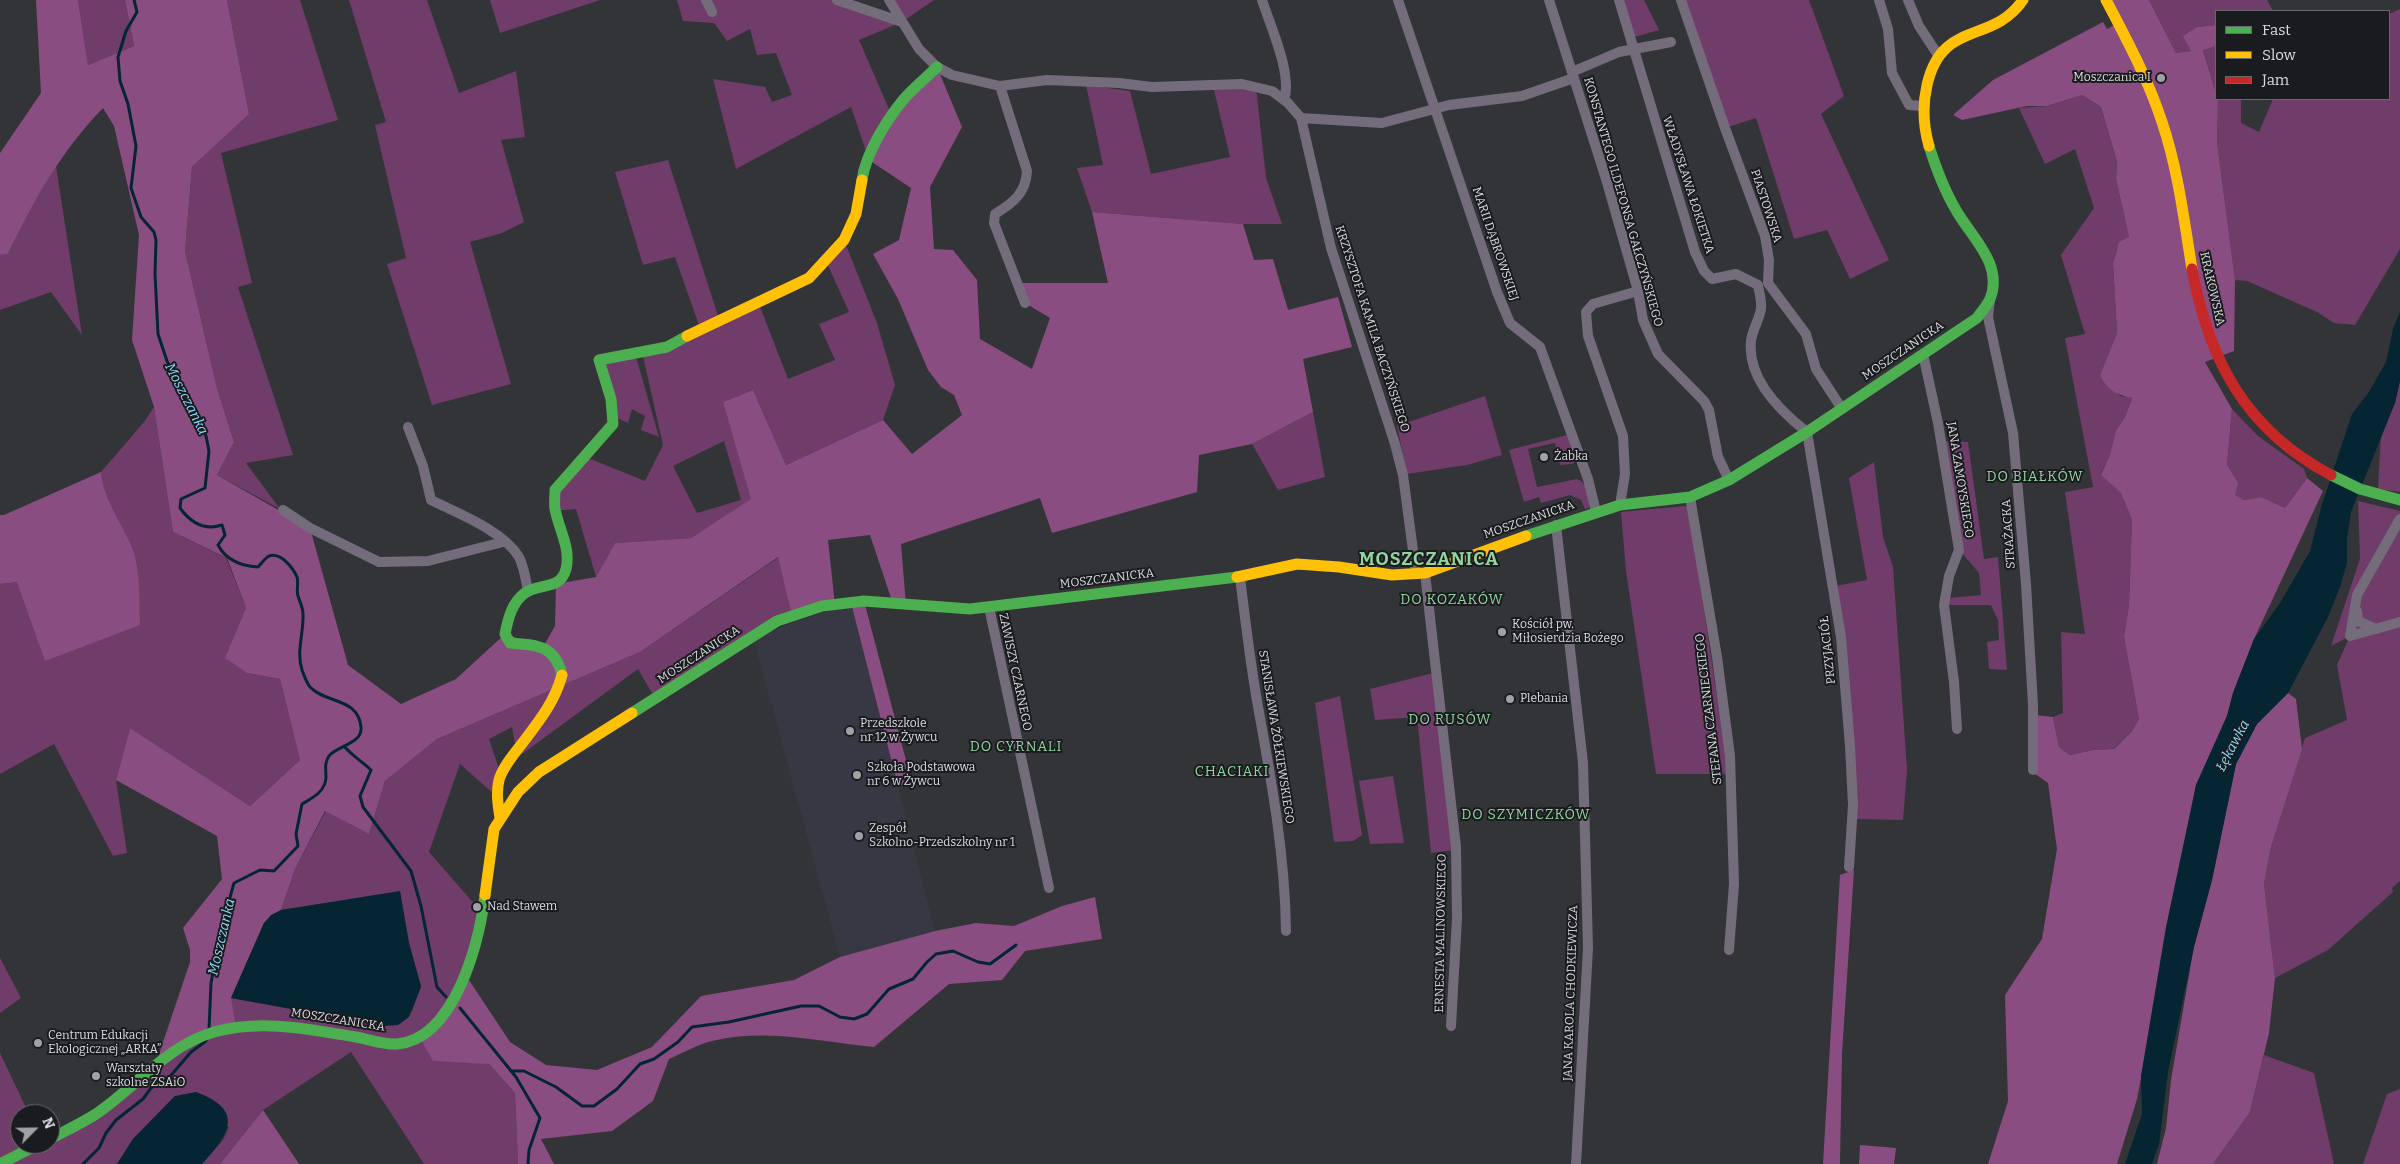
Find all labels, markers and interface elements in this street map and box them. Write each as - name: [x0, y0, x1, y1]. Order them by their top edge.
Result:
- legend: [2215, 10, 2390, 100]
- text: Fast: [2262, 21, 2291, 39]
- text: Slow: [2262, 46, 2296, 64]
- place label: Moszczanica I: [2073, 71, 2151, 85]
- text: Jam: [2262, 71, 2289, 89]
- marker: Moszczanica I: [2155, 72, 2167, 84]
- street label: KONSTANTEGO ILDEFONSA GAŁCZYŃSKIEGO: [1580, 76, 1666, 328]
- street label: WŁADYSŁAWA ŁOKIETKA: [1659, 115, 1717, 255]
- street label: PIASTOWSKA: [1747, 167, 1785, 245]
- street label: MARII DĄBROWSKIEJ: [1469, 185, 1521, 303]
- street label: KRZYSZTOFA KAMILA BACZYŃSKIEGO: [1332, 224, 1412, 434]
- street label: KRAKOWSKA: [2196, 250, 2228, 328]
- street label: MOSZCZANICKA: [1860, 318, 1946, 384]
- water label: Moszczanka: [161, 360, 211, 438]
- street label: JANA ZAMOYSKIEGO: [1944, 421, 1976, 539]
- place label: Żabka: [1554, 450, 1588, 464]
- marker: Żabka: [1538, 451, 1550, 463]
- district label: DO BIAŁKÓW: [1985, 469, 2085, 485]
- street label: MOSZCZANICKA: [1482, 498, 1576, 542]
- street label: STRAŻACKA: [1999, 499, 2019, 569]
- district label: MOSZCZANICA: [1358, 549, 1500, 571]
- street label: MOSZCZANICKA: [1059, 566, 1155, 592]
- district label: DO KOZAKÓW: [1399, 592, 1505, 608]
- street label: ZAWISZY CZARNEGO: [995, 612, 1035, 732]
- street label: PRZYJACIÓŁ: [1817, 615, 1839, 685]
- place label: Kościół pw. Miłosierdzia Bożego: [1512, 618, 1624, 646]
- street label: MOSZCZANICKA: [655, 623, 743, 687]
- marker: Kościół pw. Miłosierdzia Bożego: [1496, 626, 1508, 638]
- street label: STEFANA CZARNIECKIEGO: [1693, 633, 1725, 785]
- street label: STANISŁAWA ŻÓŁKIEWSKIEGO: [1255, 649, 1297, 825]
- place label: Plebania: [1520, 692, 1568, 706]
- marker: Plebania: [1504, 693, 1516, 705]
- district label: DO RUSÓW: [1407, 712, 1493, 728]
- place label: Przedszkole nr 12 w Żywcu: [860, 717, 937, 745]
- water label: Łękawka: [2213, 717, 2253, 775]
- marker: Przedszkole nr 12 w Żywcu: [844, 725, 856, 737]
- district label: DO CYRNALI: [968, 739, 1064, 755]
- place label: Szkoła Podstawowa nr 6 w Żywcu: [867, 761, 975, 789]
- district label: CHACIAKI: [1194, 764, 1270, 780]
- marker: Szkoła Podstawowa nr 6 w Żywcu: [851, 769, 863, 781]
- district label: DO SZYMICZKÓW: [1460, 807, 1592, 823]
- place label: Zespół Szkolno-Przedszkolny nr 1: [869, 822, 1015, 850]
- marker: Zespół Szkolno-Przedszkolny nr 1: [853, 830, 865, 842]
- street label: ERNESTA MALINOWSKIEGO: [1432, 853, 1450, 1013]
- water label: Moszczanka: [205, 897, 239, 977]
- place label: Nad Stawem: [487, 900, 557, 914]
- marker: Nad Stawem: [471, 901, 483, 913]
- street label: JANA KAROLA CHODKIEWICZA: [1561, 905, 1581, 1081]
- street label: MOSZCZANICKA: [290, 1005, 386, 1035]
- place label: Centrum Edukacji Ekologicznej „ARKA”: [48, 1029, 161, 1057]
- marker: Centrum Edukacji Ekologicznej „ARKA”: [32, 1037, 44, 1049]
- place label: Warsztaty szkolne ZSAiO: [106, 1062, 185, 1090]
- marker: Warsztaty szkolne ZSAiO: [90, 1070, 102, 1082]
- north arrow: [10, 1104, 60, 1154]
- text: N: [38, 1115, 58, 1132]

